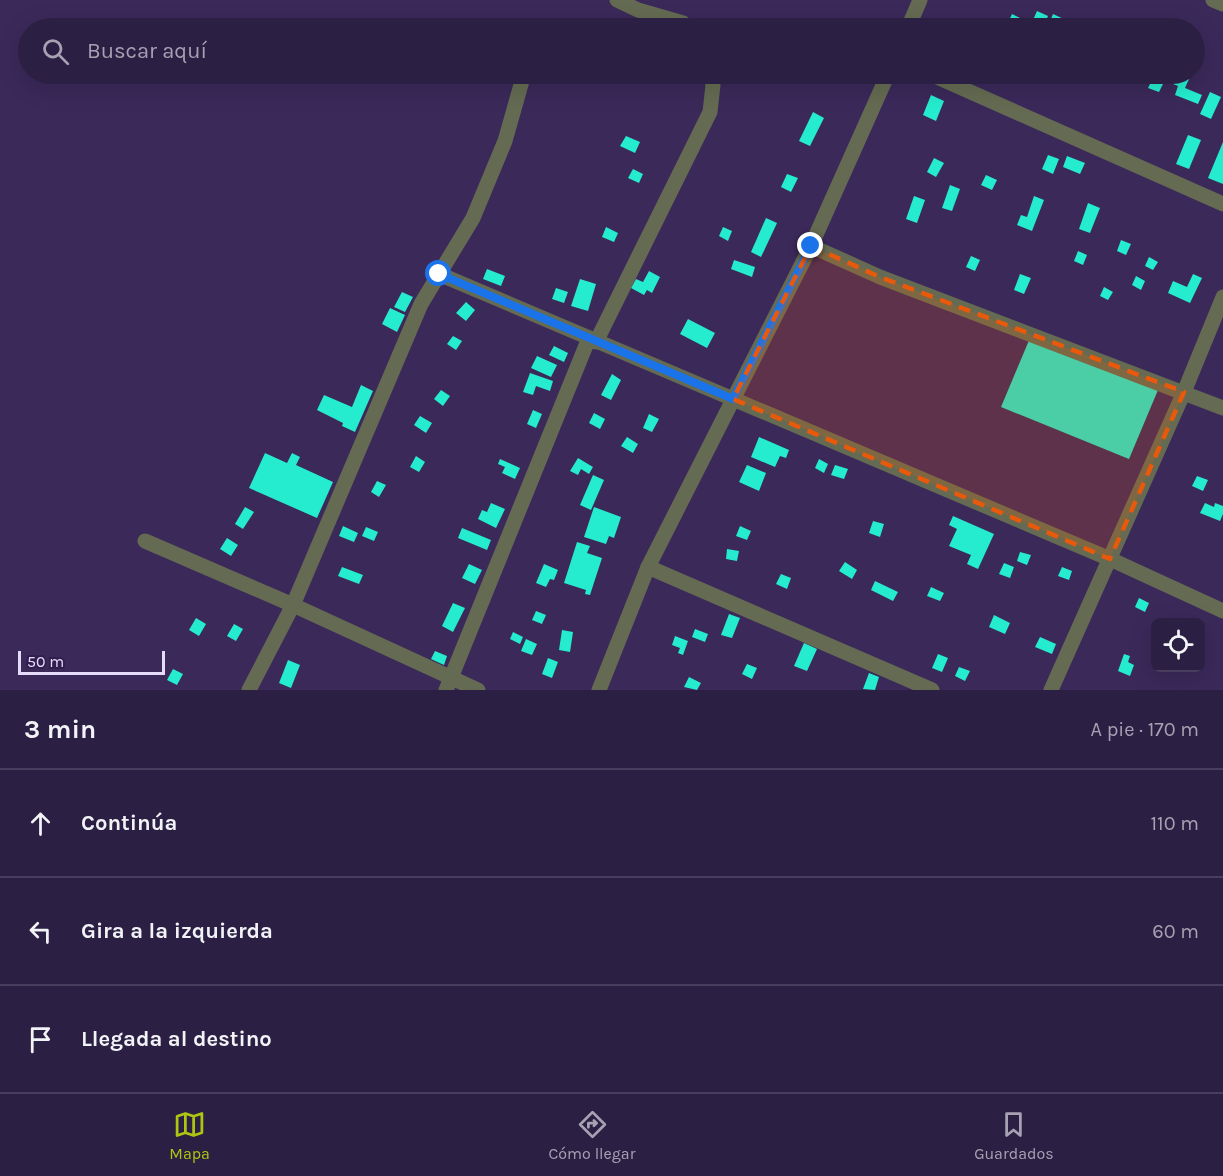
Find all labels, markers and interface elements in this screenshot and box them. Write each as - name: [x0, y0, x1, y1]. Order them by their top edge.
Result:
- search box: [18, 18, 1205, 84]
- icon: search: [39, 35, 72, 68]
- text: Buscar aquí: [87, 38, 207, 64]
- route end: [797, 232, 823, 258]
- route start: [425, 260, 451, 286]
- map controls: [1151, 618, 1205, 672]
- button: locate: [1151, 618, 1205, 672]
- scale bar: [18, 648, 165, 676]
- text: 50 m: [27, 652, 64, 671]
- text: 3 min: [24, 714, 96, 745]
- text: A pie · 170 m: [1090, 718, 1199, 741]
- icon: ahead: [24, 807, 57, 840]
- text: Continúa: [81, 810, 177, 836]
- text: 110 m: [1150, 812, 1199, 835]
- icon: left: [24, 915, 57, 948]
- text: Gira a la izquierda: [81, 918, 273, 944]
- text: 60 m: [1152, 920, 1199, 943]
- icon: arrive: [24, 1023, 57, 1056]
- text: Llegada al destino: [81, 1026, 272, 1052]
- tab: Mapa: [169, 1108, 210, 1163]
- tab: Cómo llegar: [549, 1108, 635, 1163]
- tab: Guardados: [974, 1108, 1054, 1163]

